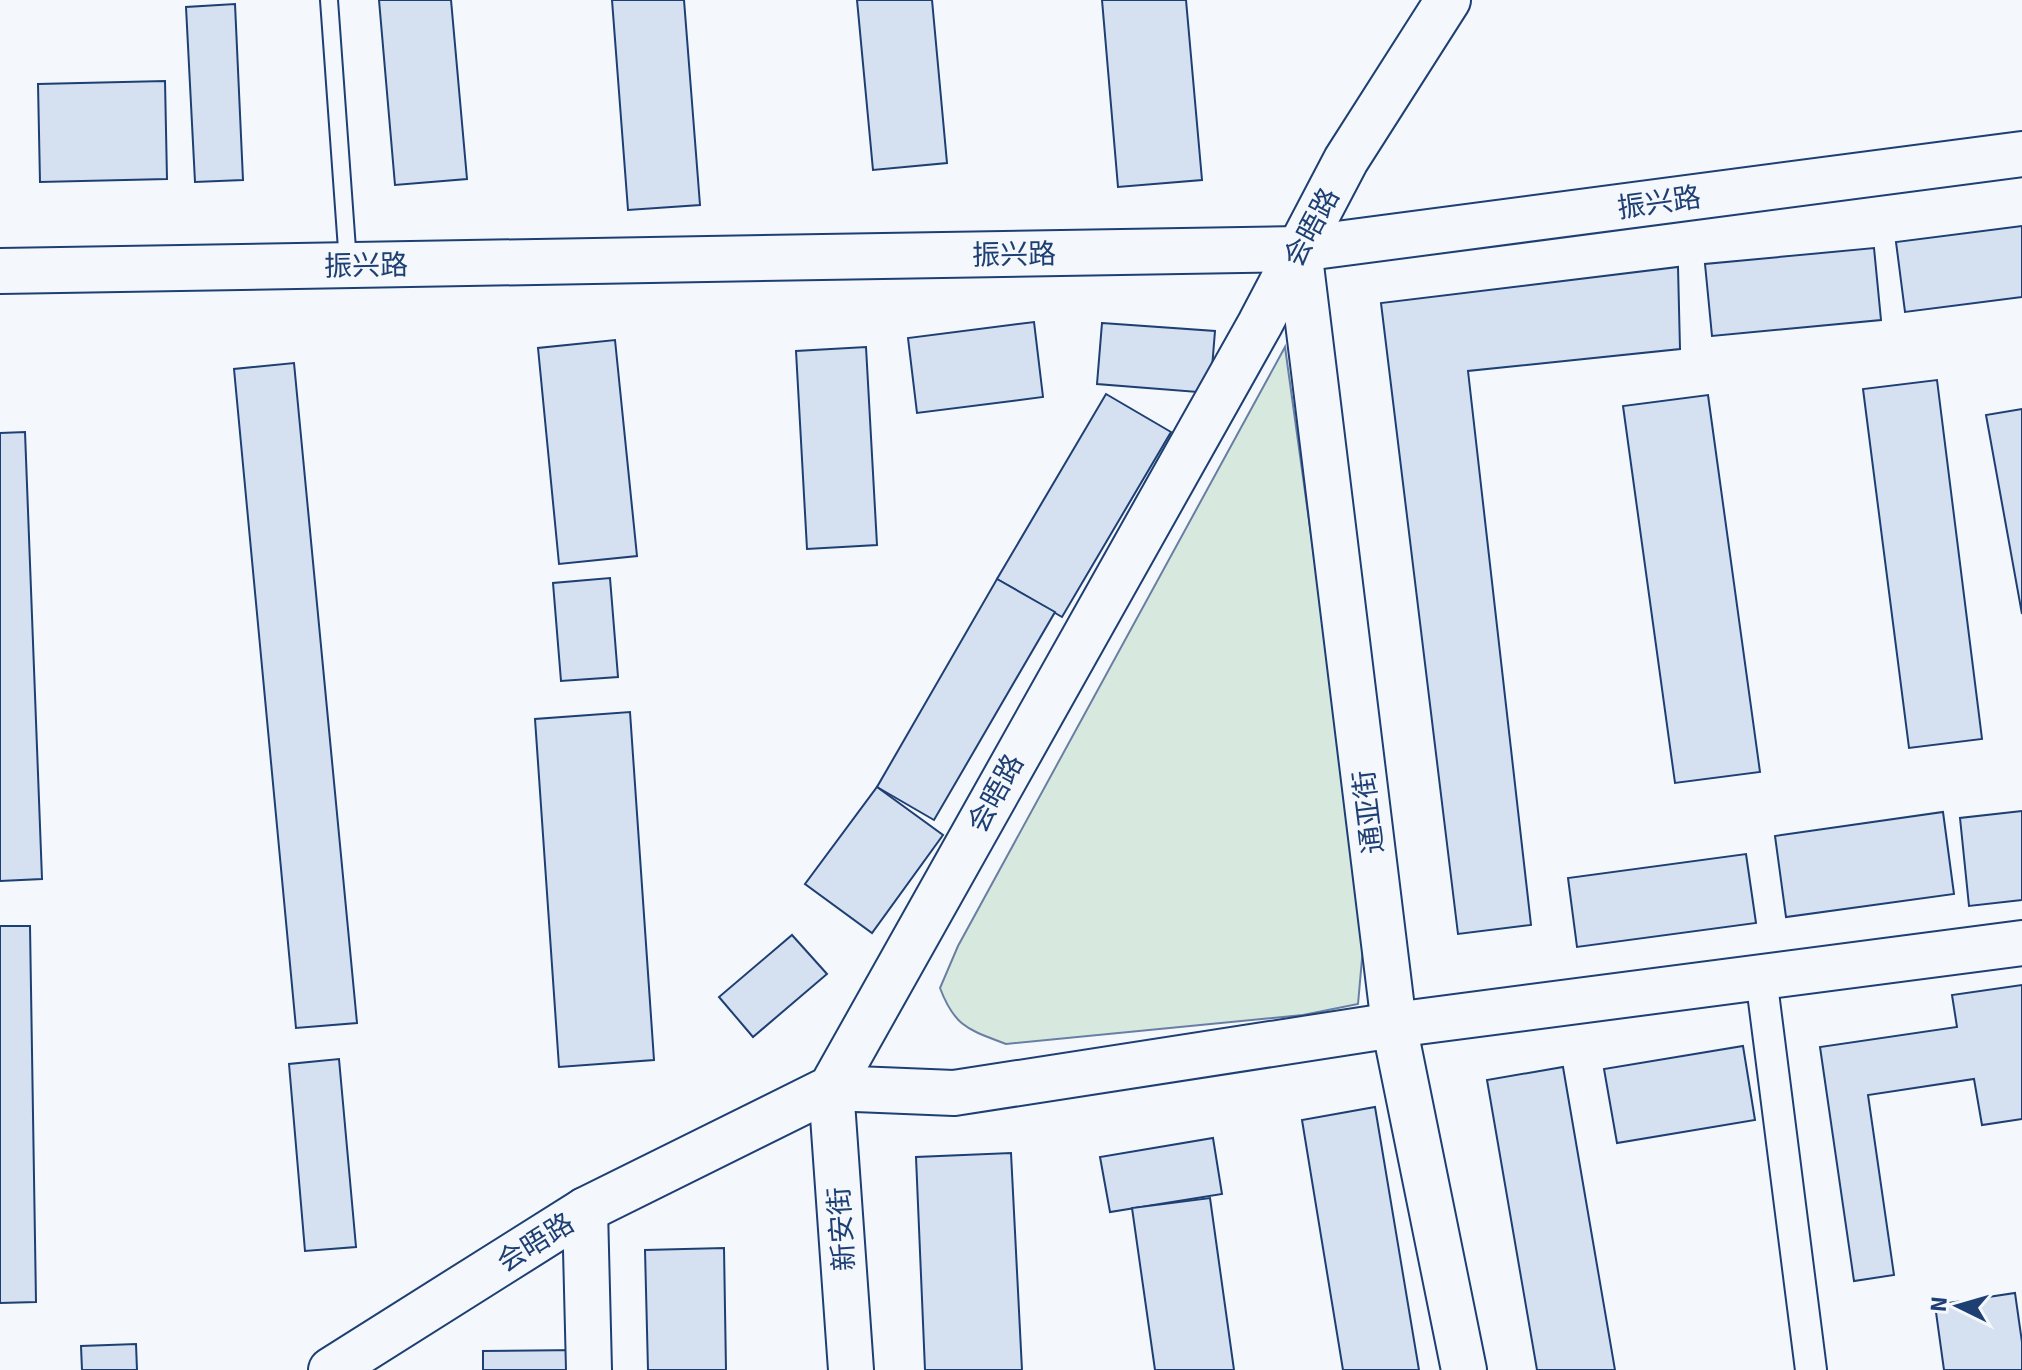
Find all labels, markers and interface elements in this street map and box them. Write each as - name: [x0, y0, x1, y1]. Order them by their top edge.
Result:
- street label: 振兴路: [1615, 180, 1703, 226]
- street label: 会晤路: [1277, 182, 1347, 273]
- street label: 振兴路: [972, 237, 1056, 273]
- street label: 振兴路: [324, 248, 408, 284]
- street label: 会晤路: [961, 749, 1031, 838]
- street label: 通亚街: [1347, 768, 1391, 856]
- street label: 新安街: [822, 1186, 862, 1272]
- street label: 会晤路: [491, 1206, 580, 1280]
- north arrow: [1918, 1266, 1998, 1346]
- text: N: [1924, 1295, 1953, 1313]

